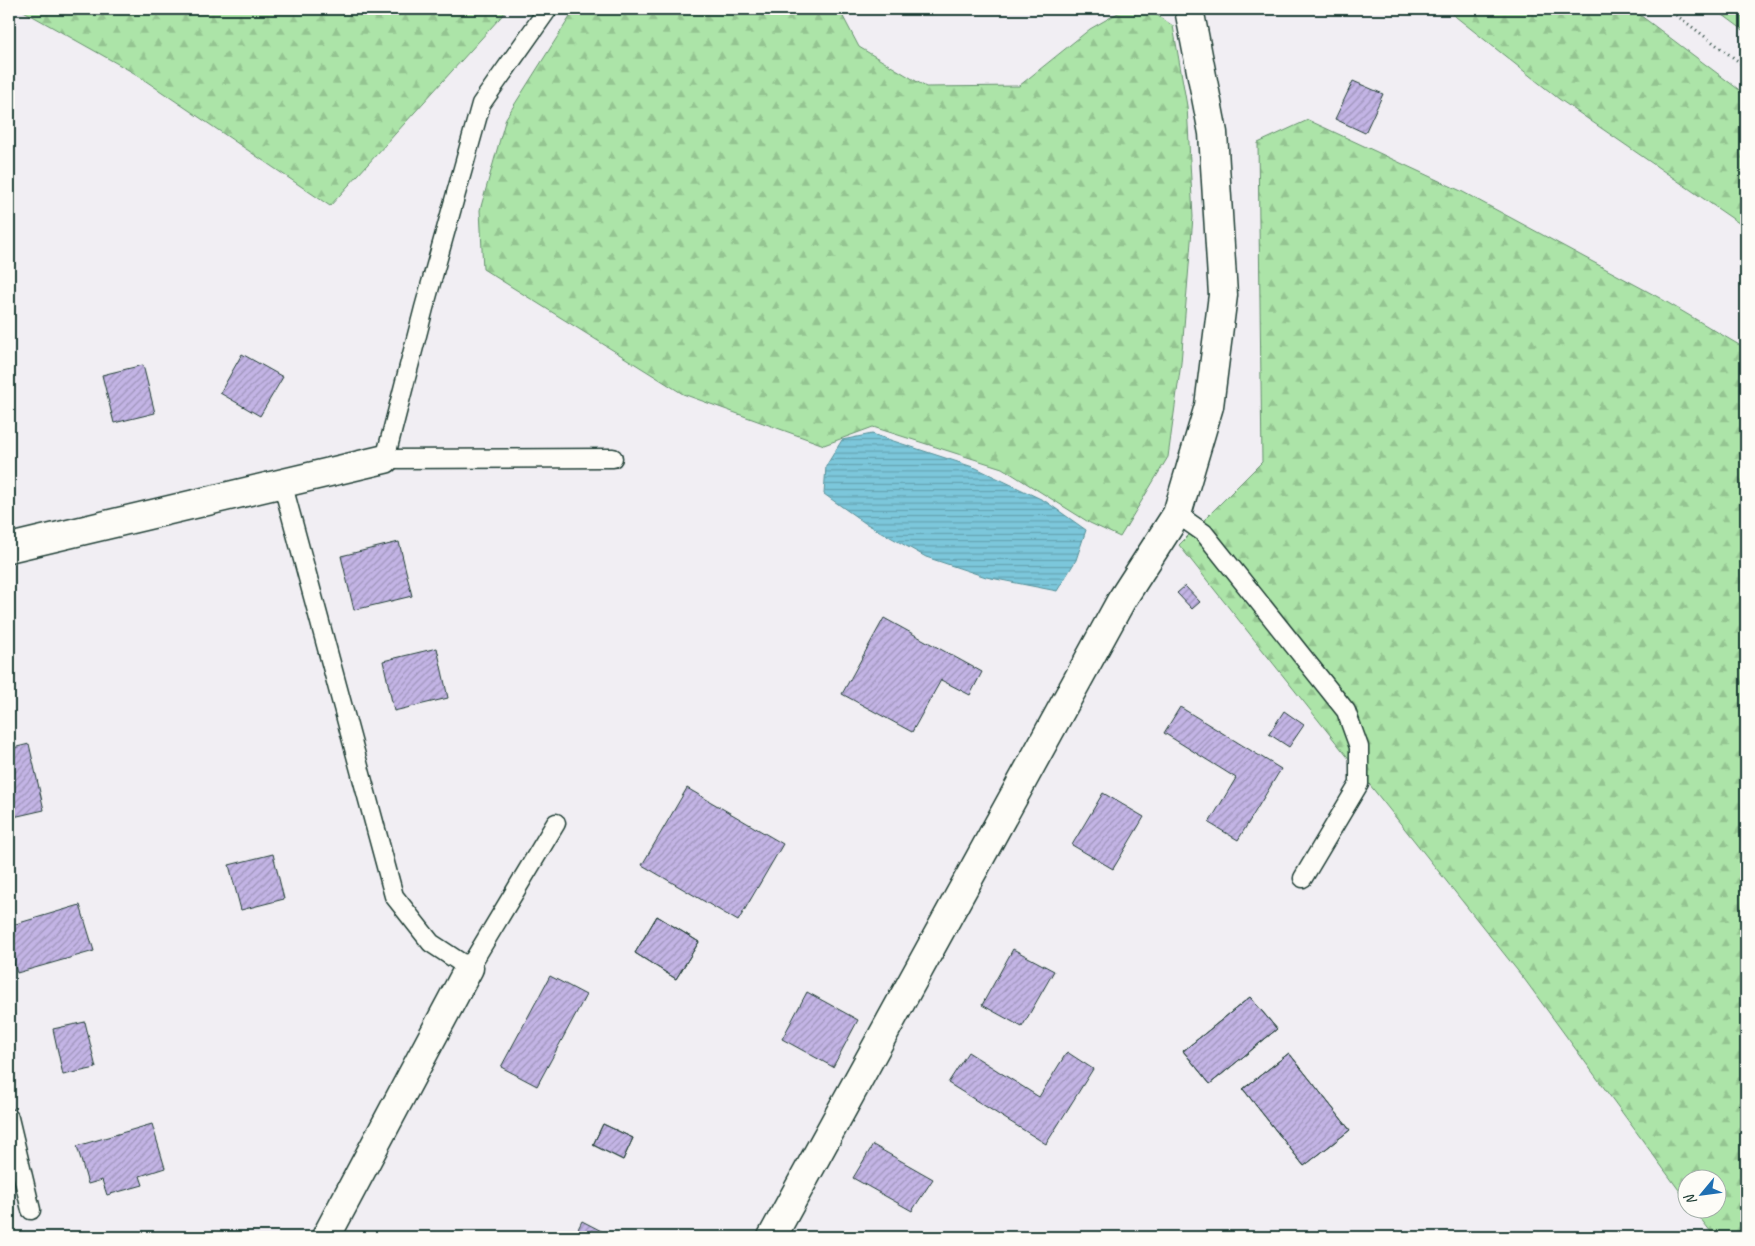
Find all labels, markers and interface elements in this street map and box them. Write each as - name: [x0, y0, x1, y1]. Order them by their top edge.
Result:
- north arrow: [1678, 1168, 1728, 1218]
- text: N: [1680, 1190, 1701, 1208]

